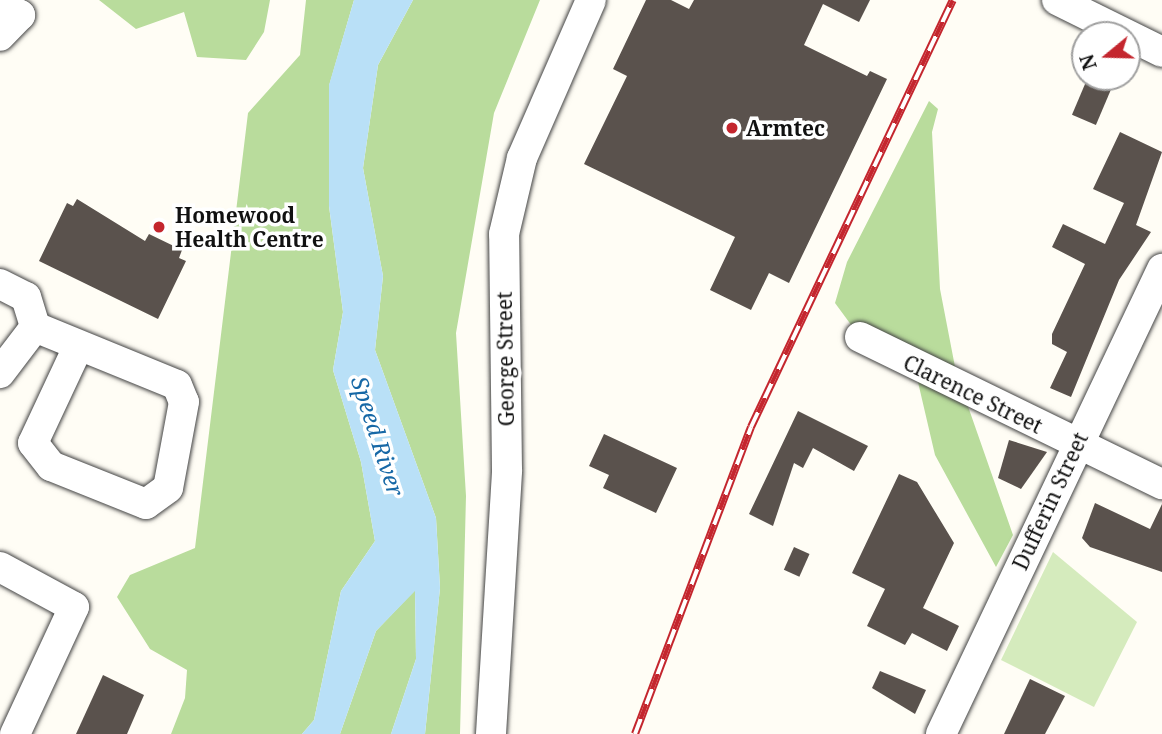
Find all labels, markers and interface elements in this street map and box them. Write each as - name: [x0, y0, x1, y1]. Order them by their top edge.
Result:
- north arrow: [1071, 21, 1141, 91]
- text: N: [1073, 51, 1103, 74]
- place label: Armtec: [746, 115, 825, 141]
- marker: Armtec: [724, 120, 740, 136]
- place label: Homewood Health Centre: [175, 202, 324, 252]
- marker: Homewood Health Centre: [149, 217, 169, 237]
- street label: George Street: [491, 291, 519, 427]
- street label: Clarence Street: [899, 349, 1047, 439]
- water label: Speed River: [346, 373, 410, 499]
- street label: Dufferin Street: [1007, 428, 1093, 574]

